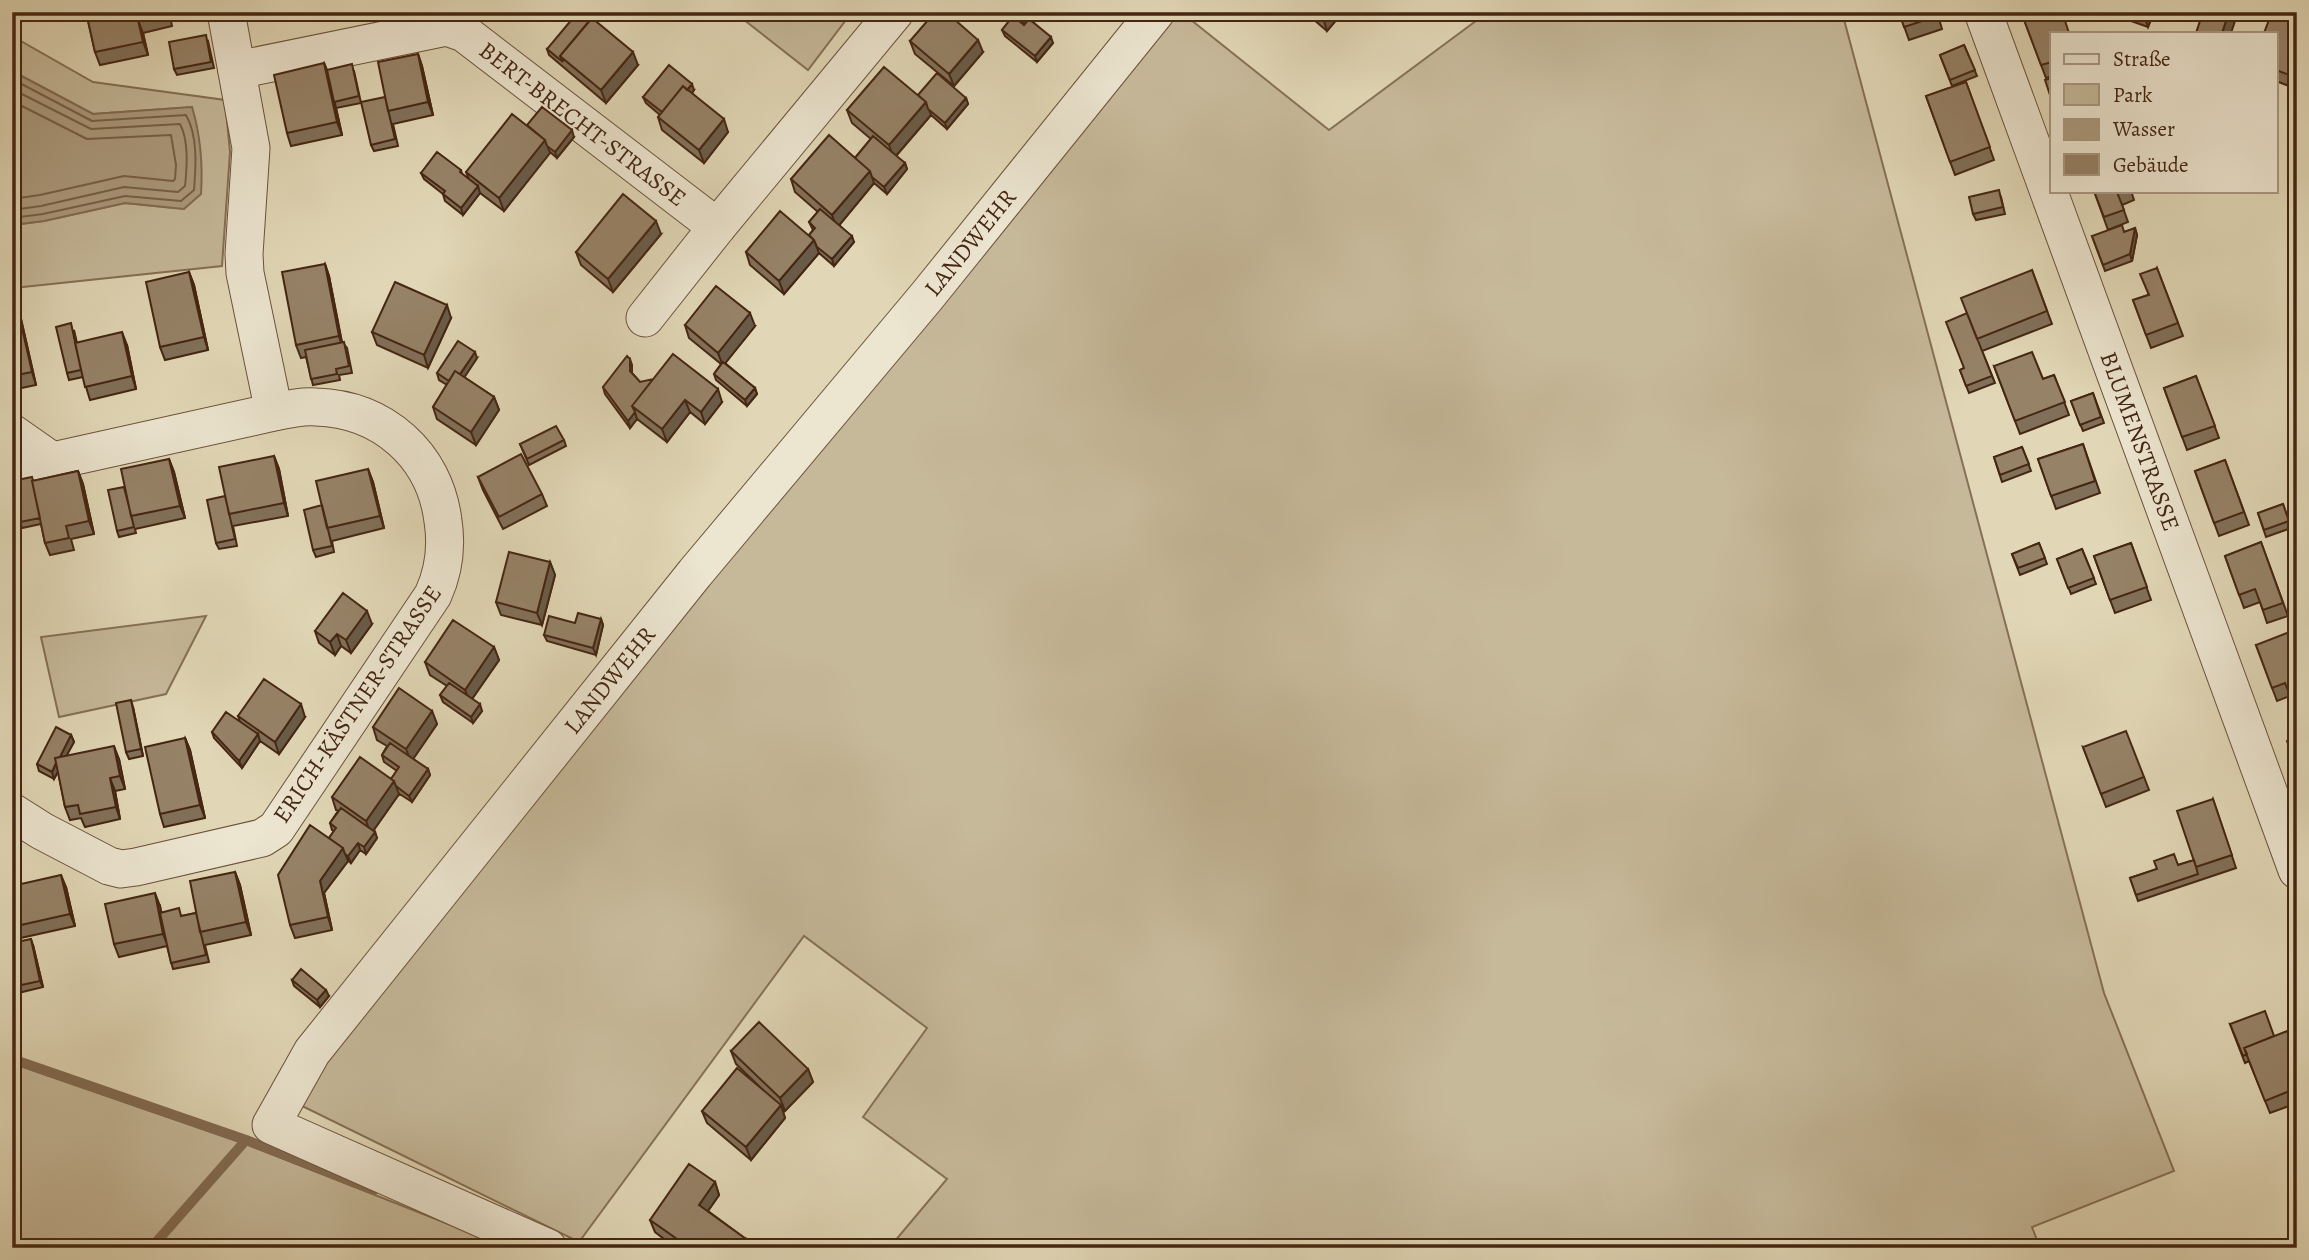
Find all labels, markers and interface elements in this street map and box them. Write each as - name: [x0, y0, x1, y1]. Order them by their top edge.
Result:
- legend: [2050, 32, 2278, 192]
- street label: BERT-BRECHT-STRASSE: [473, 34, 693, 214]
- text: Straße: [2113, 45, 2171, 73]
- text: Park: [2113, 81, 2153, 109]
- text: Wasser: [2112, 115, 2175, 143]
- text: Gebäude: [2113, 151, 2189, 179]
- street label: LANDWEHR: [917, 182, 1023, 303]
- street label: BLUMENSTRASSE: [2093, 347, 2188, 535]
- street label: ERICH-KÄSTNER-STRASSE: [265, 579, 449, 829]
- street label: LANDWEHR: [556, 619, 663, 741]

